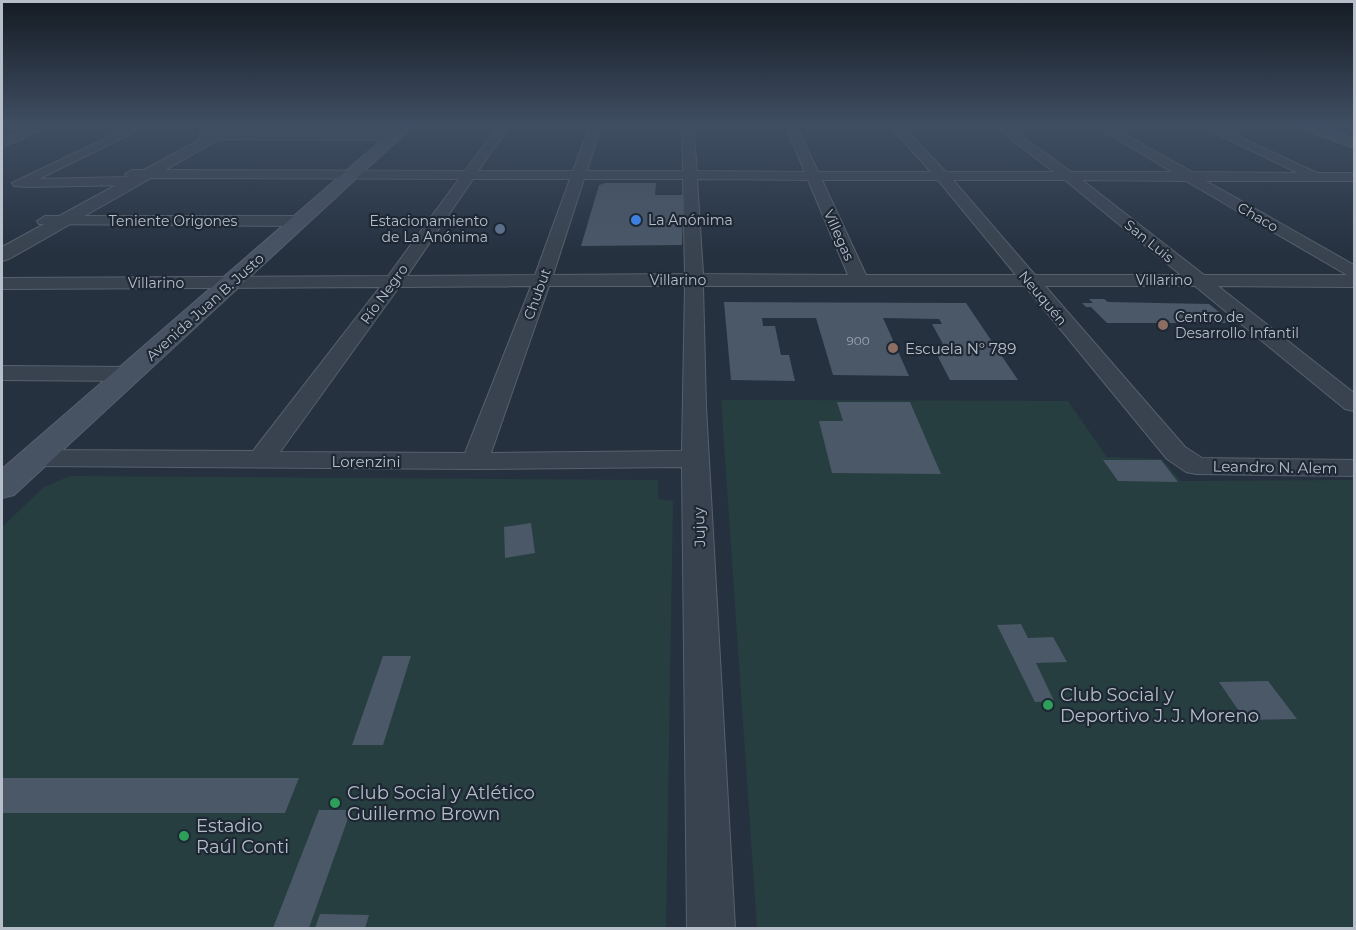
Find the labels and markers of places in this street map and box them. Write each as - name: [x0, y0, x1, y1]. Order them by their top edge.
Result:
- place label: La Anónima: [648, 211, 733, 229]
- place label: Estacionamiento de La Anónima: [369, 212, 488, 246]
- marker: La Anónima: [629, 213, 643, 227]
- marker: Estacionamiento de La Anónima: [493, 222, 507, 236]
- place label: Centro de Desarrollo Infantil: [1175, 308, 1299, 342]
- marker: Centro de Desarrollo Infantil: [1156, 318, 1170, 332]
- place label: Escuela N° 789: [905, 339, 1016, 358]
- marker: Escuela N° 789: [886, 341, 900, 355]
- place label: Club Social y Deportivo J. J. Moreno: [1060, 684, 1259, 727]
- marker: Club Social y Deportivo J. J. Moreno: [1041, 698, 1055, 712]
- place label: Club Social y Atlético Guillermo Brown: [347, 782, 535, 825]
- marker: Club Social y Atlético Guillermo Brown: [328, 796, 342, 810]
- place label: Estadio Raúl Conti: [196, 815, 289, 858]
- marker: Estadio Raúl Conti: [177, 829, 191, 843]

